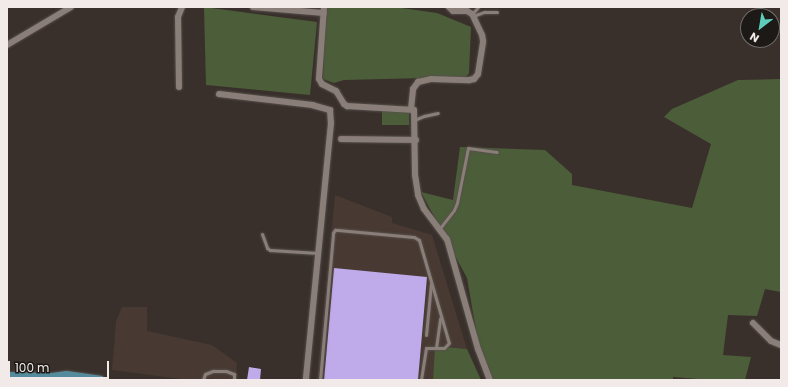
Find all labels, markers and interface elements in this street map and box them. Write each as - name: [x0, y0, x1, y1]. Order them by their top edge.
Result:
- north arrow: [740, 8, 780, 48]
- text: N: [747, 28, 762, 46]
- scale bar: [10, 353, 111, 379]
- text: 100 m: [15, 359, 49, 376]

